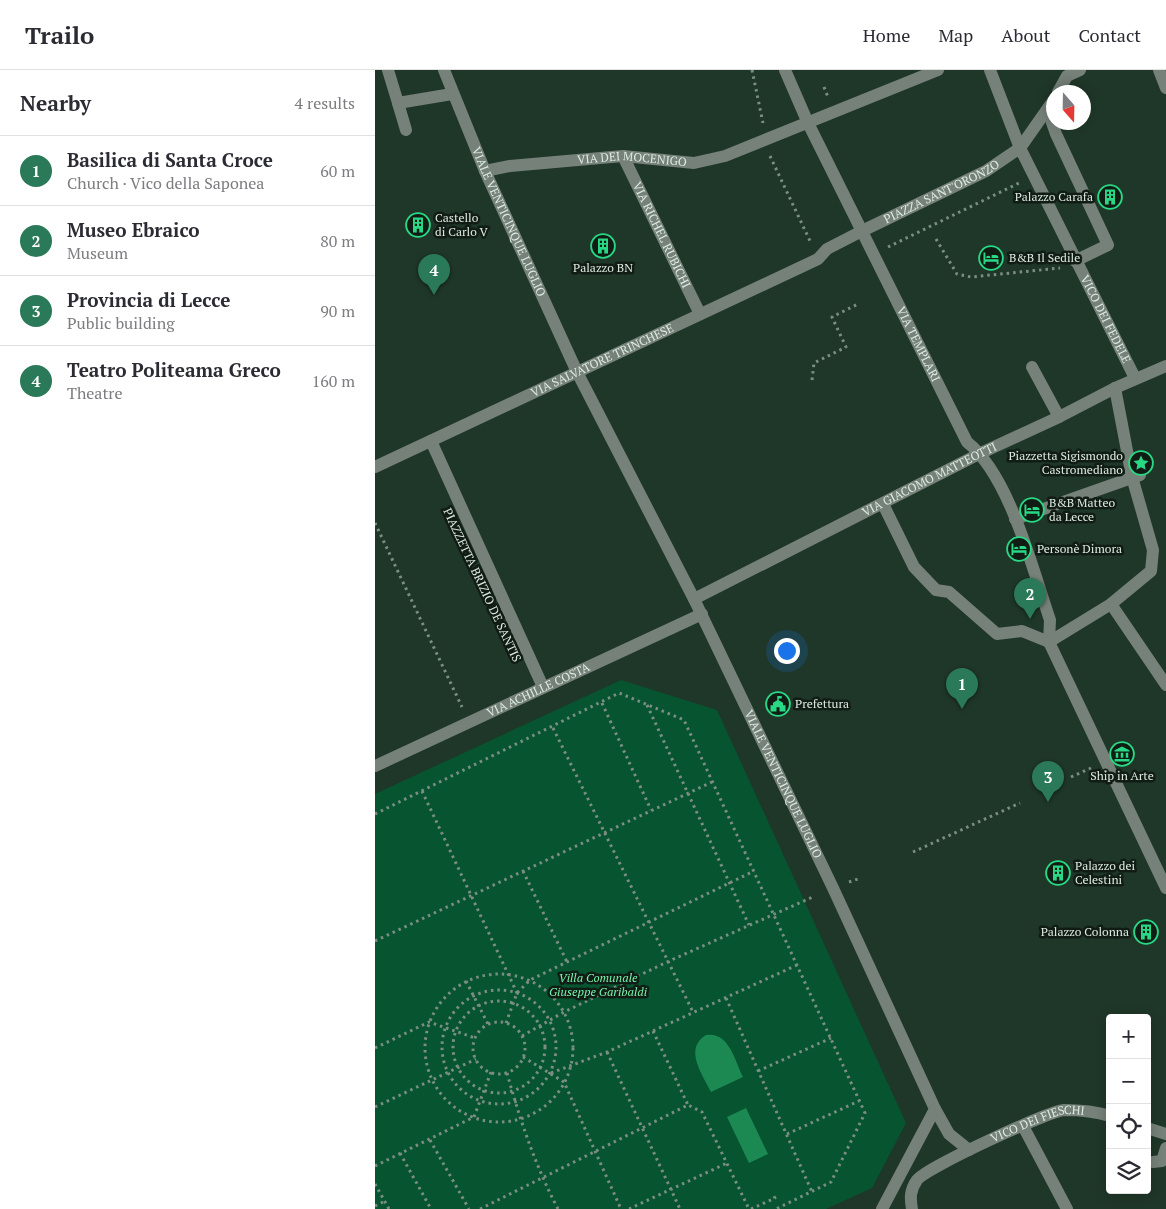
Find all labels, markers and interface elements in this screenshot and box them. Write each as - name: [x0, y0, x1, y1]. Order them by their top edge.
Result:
- text: Trailo: [25, 19, 94, 51]
- text: Home: [863, 23, 910, 47]
- text: Map: [938, 23, 973, 47]
- text: About: [1001, 23, 1050, 47]
- text: Contact: [1078, 23, 1141, 47]
- north arrow: [1046, 85, 1091, 130]
- text: Nearby: [20, 89, 91, 117]
- text: 4 results: [295, 92, 355, 114]
- street label: VIALE VENTICINQUE LUGLIO: [469, 144, 549, 299]
- text: Basilica di Santa Croce: [67, 147, 273, 172]
- street label: VIA DEI MOCENIGO: [576, 148, 688, 169]
- street label: PIAZZA SANT'ORONZO: [881, 156, 1002, 226]
- text: 1: [31, 160, 41, 182]
- text: 60 m: [320, 160, 355, 182]
- text: Church · Vico della Saponea: [67, 172, 264, 194]
- street label: VIA RICHEL RUBICHI: [630, 179, 694, 290]
- building icon: Palazzo Carafa: [1097, 184, 1123, 210]
- place label: Palazzo Carafa: [1015, 189, 1093, 204]
- place label: Castello di Carlo V: [435, 210, 488, 239]
- building icon: Castello di Carlo V: [405, 212, 431, 238]
- text: Museo Ebraico: [67, 217, 200, 242]
- text: 2: [31, 230, 41, 252]
- text: 80 m: [320, 230, 355, 252]
- building icon: Palazzo BN: [590, 233, 616, 259]
- text: Museum: [67, 242, 128, 264]
- hotel icon: B&B Il Sedile: [978, 245, 1004, 271]
- place label: B&B Il Sedile: [1009, 250, 1080, 265]
- pin: 4: [418, 254, 450, 295]
- place label: Palazzo BN: [573, 260, 633, 275]
- street label: VICO DEI FEDELE: [1078, 272, 1134, 366]
- text: Provincia di Lecce: [67, 287, 230, 312]
- text: 3: [31, 300, 41, 322]
- text: 90 m: [320, 300, 355, 322]
- street label: VIA TEMPLARI: [894, 304, 944, 384]
- text: Public building: [67, 312, 175, 334]
- street label: VIA SALVATORE TRINCHESE: [528, 320, 676, 400]
- text: Teatro Politeama Greco: [67, 357, 281, 382]
- text: 4: [31, 370, 41, 392]
- text: 160 m: [312, 370, 355, 392]
- text: Theatre: [67, 382, 123, 404]
- street label: VIA GIACOMO MATTEOTTI: [859, 439, 999, 519]
- place label: Piazzetta Sigismondo Castromediano: [1008, 448, 1123, 477]
- place icon: Piazzetta Sigismondo Castromediano: [1128, 450, 1154, 476]
- place label: B&B Matteo da Lecce: [1049, 495, 1115, 524]
- hotel icon: B&B Matteo da Lecce: [1019, 497, 1045, 523]
- street label: PIAZZETTA BRIZIO DE SANTIS: [440, 506, 525, 664]
- hotel icon: Personè Dimora: [1006, 536, 1032, 562]
- place label: Personè Dimora: [1037, 541, 1122, 556]
- pin: 2: [1014, 578, 1046, 619]
- your location: [774, 638, 800, 664]
- street label: VIA ACHILLE COSTA: [484, 659, 593, 720]
- pin: 1: [946, 668, 978, 709]
- public building icon: Prefettura: [765, 691, 791, 717]
- place label: Prefettura: [795, 696, 849, 711]
- street label: VIALE VENTICINQUE LUGLIO: [742, 707, 826, 861]
- museum icon: Ship in Arte: [1109, 741, 1135, 767]
- pin: 3: [1032, 761, 1064, 802]
- place label: Ship in Arte: [1090, 768, 1154, 783]
- place label: Palazzo dei Celestini: [1075, 858, 1135, 887]
- building icon: Palazzo dei Celestini: [1045, 860, 1071, 886]
- building icon: Palazzo Colonna: [1133, 919, 1159, 945]
- place label: Palazzo Colonna: [1041, 924, 1129, 939]
- park label: Villa Comunale Giuseppe Garibaldi: [549, 970, 648, 999]
- map controls: [1106, 1014, 1151, 1194]
- button: +: [1106, 1014, 1151, 1059]
- button: −: [1106, 1059, 1151, 1104]
- street label: VICO DEI FIESCHI: [988, 1102, 1086, 1146]
- button: locate: [1106, 1104, 1151, 1149]
- button: layers: [1106, 1149, 1151, 1194]

